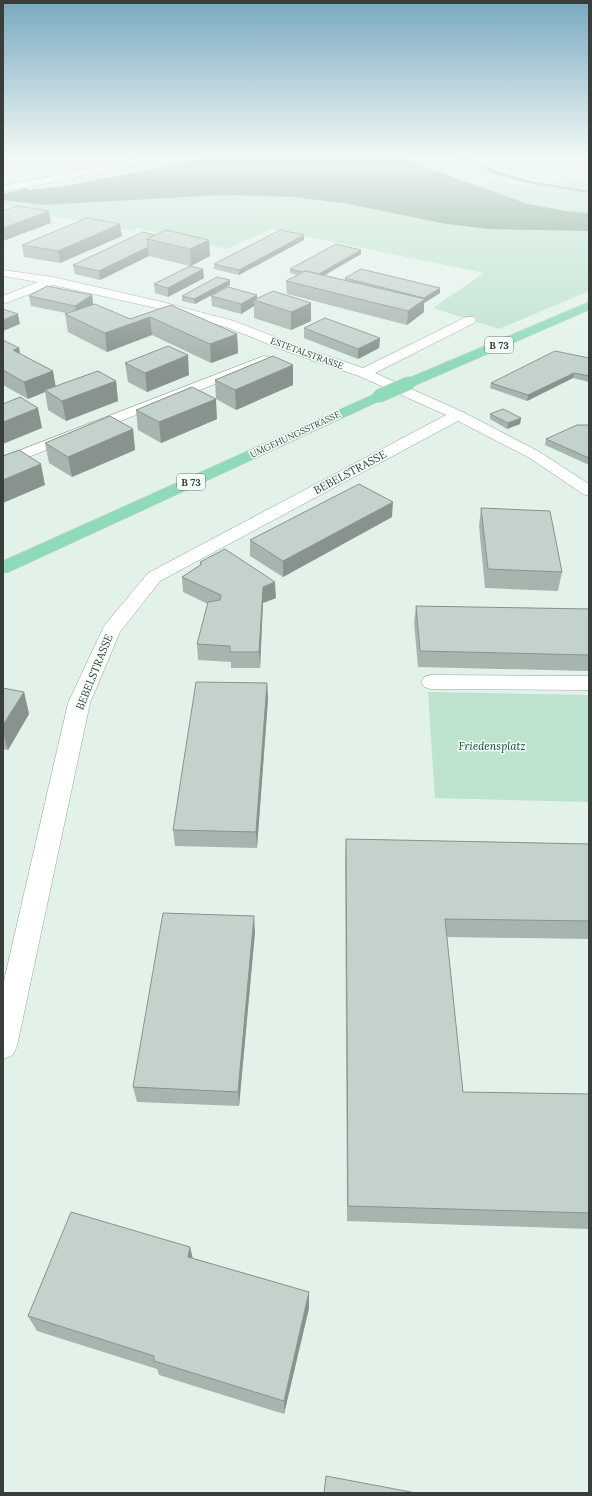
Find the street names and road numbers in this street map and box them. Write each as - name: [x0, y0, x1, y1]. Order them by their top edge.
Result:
- street label: ESTETALSTRASSE: [269, 335, 345, 371]
- road number: B 73: [485, 337, 513, 353]
- street label: UMGEHUNGSSTRASSE: [248, 408, 342, 460]
- street label: BEBELSTRASSE: [311, 447, 389, 497]
- road number: B 73: [177, 474, 205, 490]
- street label: BEBELSTRASSE: [72, 632, 116, 712]

